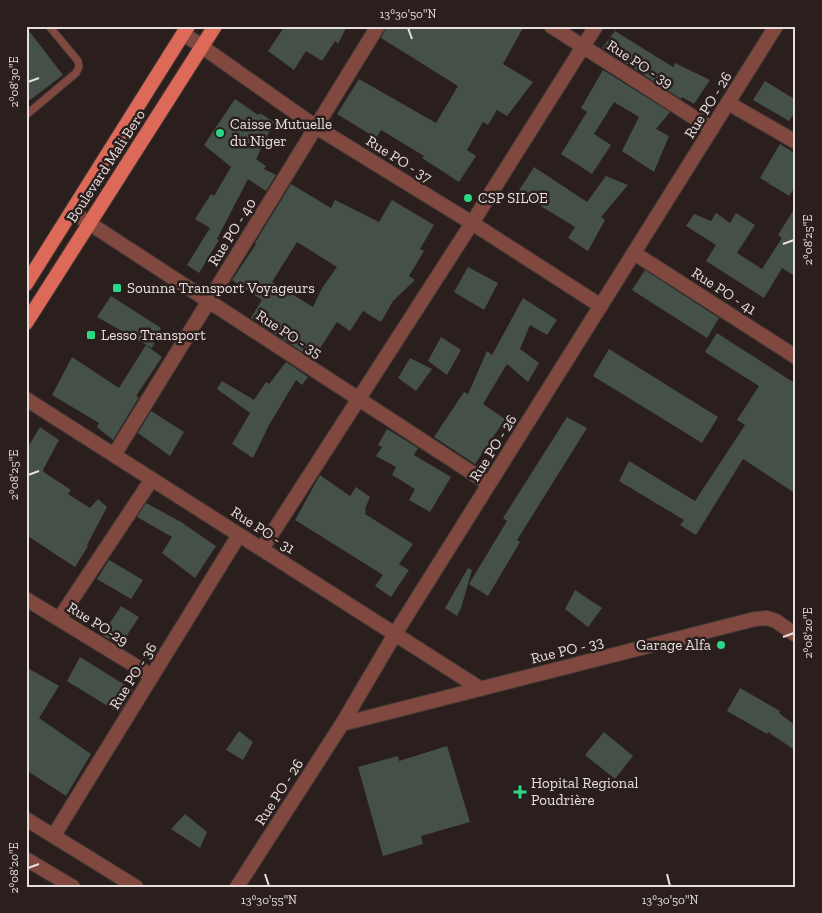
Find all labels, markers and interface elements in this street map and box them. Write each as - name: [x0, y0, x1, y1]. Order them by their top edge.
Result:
- text: 13°30'50"N: [380, 7, 436, 21]
- street label: Rue PO - 39: [604, 36, 676, 92]
- text: 2°08'30"E: [7, 57, 21, 107]
- street label: Rue PO - 26: [680, 68, 736, 142]
- street label: Boulevard Mali Bero: [63, 106, 149, 226]
- place label: Caisse Mutuelle du Niger: [230, 115, 332, 150]
- marker: Caisse Mutuelle du Niger: [214, 127, 226, 139]
- street label: Rue PO - 37: [363, 132, 435, 186]
- place label: CSP SILOE: [478, 189, 548, 207]
- marker: CSP SILOE: [462, 192, 474, 204]
- street label: Rue PO - 40: [204, 195, 260, 269]
- text: 2°08'25"E: [801, 215, 815, 265]
- street label: Rue PO - 41: [688, 263, 760, 319]
- place label: Sounna Transport Voyageurs: [127, 279, 315, 297]
- marker: Sounna Transport Voyageurs: [111, 282, 123, 294]
- street label: Rue PO - 35: [253, 306, 325, 362]
- place label: Lesso Transport: [101, 326, 206, 344]
- marker: Lesso Transport: [85, 329, 97, 341]
- street label: Rue PO - 26: [465, 411, 521, 485]
- text: 2°08'25"E: [7, 450, 21, 500]
- street label: Rue PO - 31: [228, 503, 299, 557]
- street label: Rue PO-29: [64, 598, 132, 650]
- text: 2°08'20"E: [801, 607, 815, 659]
- street label: Rue PO - 33: [529, 632, 605, 668]
- place label: Garage Alfa: [636, 636, 711, 654]
- street label: Rue PO - 36: [105, 639, 161, 713]
- marker: Garage Alfa: [715, 639, 727, 651]
- street label: Rue PO - 26: [251, 755, 307, 829]
- place label: Hopital Regional Poudrière: [531, 774, 638, 809]
- marker: Hopital Regional Poudrière: [513, 785, 527, 799]
- text: 2°08'20"E: [7, 842, 21, 894]
- text: 13°30'55"N: [241, 893, 297, 907]
- text: 13°30'50"N: [642, 893, 698, 907]

